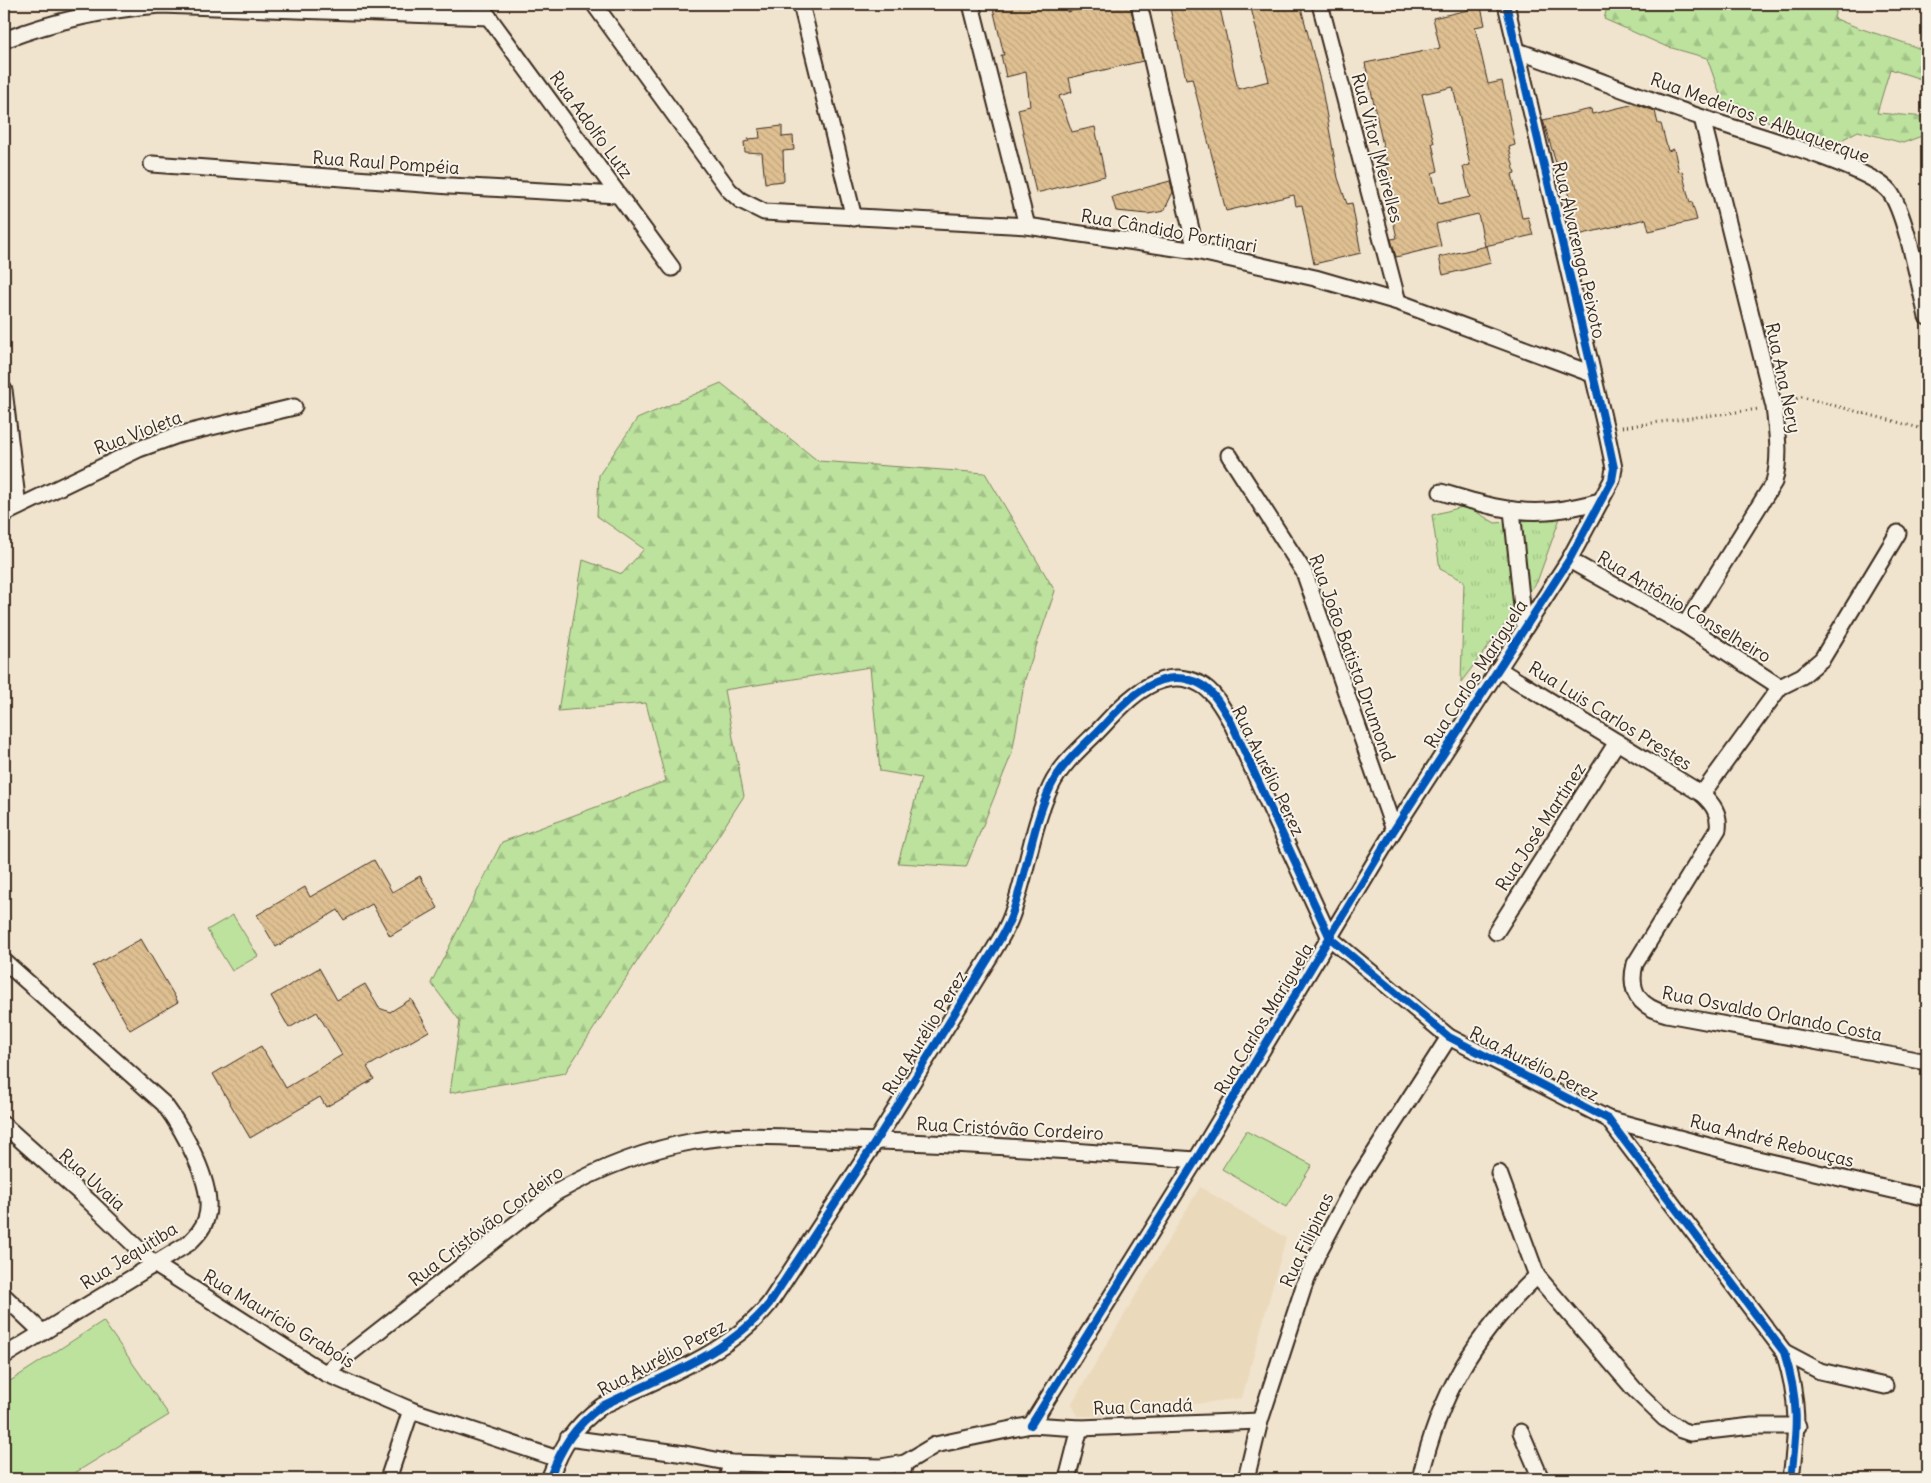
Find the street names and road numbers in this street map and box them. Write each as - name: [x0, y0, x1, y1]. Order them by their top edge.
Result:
- street label: Rua Adolfo Lutz: [545, 66, 638, 183]
- street label: Rua Medeiros e Albuquerque: [1647, 67, 1873, 168]
- street label: Rua Vitor |Meirelles: [1346, 70, 1409, 225]
- street label: Rua Raul Pompéia: [312, 146, 460, 179]
- street label: Rua Alvarenga Peixoto: [1548, 159, 1611, 341]
- street label: Rua Cândido Portinari: [1079, 204, 1259, 257]
- street label: Rua Ana Nery: [1761, 321, 1806, 435]
- street label: Rua Violeta: [91, 405, 185, 460]
- street label: Rua Antônio Conselheiro: [1593, 546, 1775, 668]
- street label: Rua João Batista Drumond: [1304, 551, 1401, 765]
- street label: Rua Carlos Mariguela: [1419, 595, 1532, 752]
- street label: Rua Luis Carlos Prestes: [1524, 656, 1696, 775]
- street label: Rua Aurélio Perez: [1227, 702, 1310, 840]
- street label: Rua José Martinez: [1490, 758, 1591, 895]
- street label: Rua Carlos Mariguela: [1209, 939, 1318, 1099]
- street label: Rua Aurélio Perez: [877, 966, 972, 1099]
- street label: Rua Osvaldo Orlando Costa: [1660, 981, 1884, 1046]
- street label: Rua Aurélio Perez: [1466, 1021, 1603, 1106]
- street label: Rua André Rebouças: [1688, 1109, 1857, 1172]
- street label: Rua Cristóvão Cordeiro: [916, 1112, 1104, 1145]
- street label: Rua Uvaia: [54, 1144, 130, 1216]
- street label: Rua Cristóvão Cordeiro: [404, 1160, 567, 1291]
- street label: Rua Filipinas: [1275, 1189, 1338, 1291]
- street label: Rua Jequitiba: [76, 1217, 181, 1294]
- street label: Rua Maurício Grabois: [199, 1264, 359, 1373]
- street label: Rua Aurélio Perez: [594, 1314, 730, 1401]
- street label: Rua Canadá: [1093, 1393, 1193, 1420]

